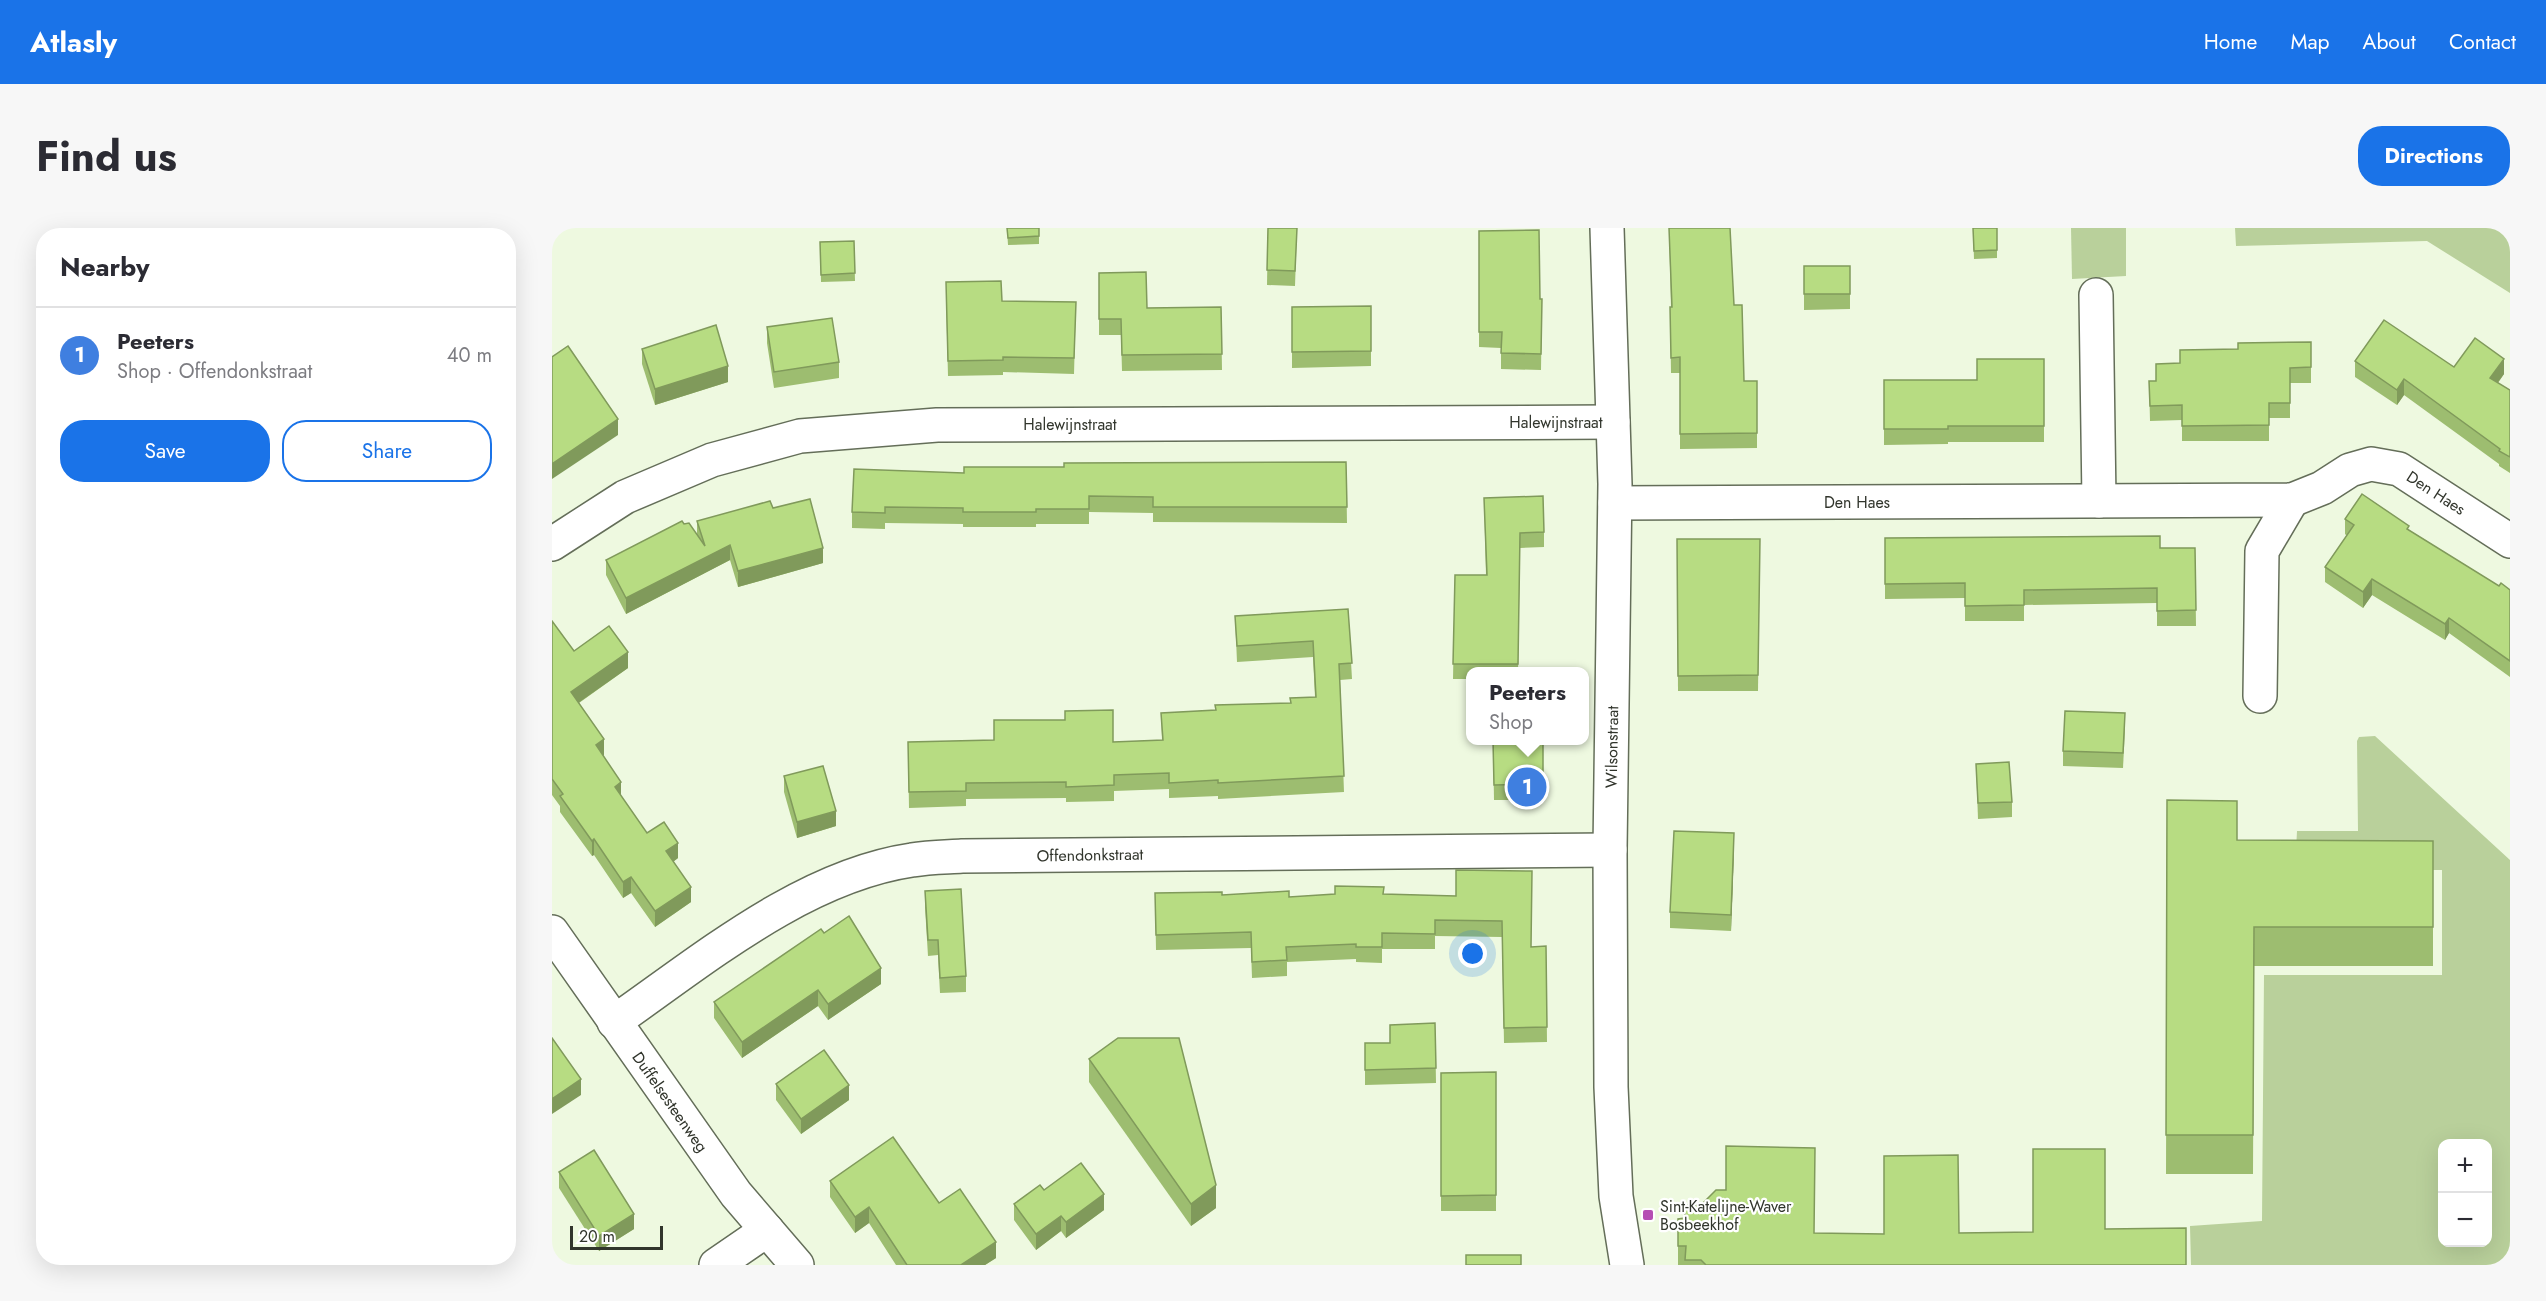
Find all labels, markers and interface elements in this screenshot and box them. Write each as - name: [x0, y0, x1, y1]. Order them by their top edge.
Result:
- text: Atlasly: [30, 22, 117, 63]
- text: Home: [2204, 27, 2257, 57]
- text: Map: [2290, 27, 2330, 57]
- text: About: [2363, 27, 2416, 57]
- text: Contact: [2449, 27, 2516, 57]
- text: Find us: [36, 126, 177, 187]
- button: Directions: [2358, 126, 2510, 186]
- text: Nearby: [60, 248, 149, 286]
- text: Peeters: [117, 325, 194, 357]
- text: 1: [74, 341, 85, 370]
- text: 40 m: [447, 341, 492, 370]
- text: Shop · Offendonkstraat: [117, 357, 312, 386]
- street label: Halewijnstraat: [1509, 411, 1603, 434]
- street label: Halewijnstraat: [1023, 413, 1117, 436]
- button: Save: [60, 420, 270, 482]
- button: Share: [282, 420, 492, 482]
- street label: Den Haes: [2402, 465, 2470, 521]
- street label: Den Haes: [1824, 491, 1890, 514]
- popup: [1466, 667, 1589, 745]
- text: Peeters: [1489, 676, 1566, 708]
- street label: Wilsonstraat: [1600, 706, 1624, 788]
- text: Shop: [1489, 708, 1533, 737]
- pin: 1: [1508, 764, 1546, 810]
- street label: Offendonkstraat: [1036, 843, 1144, 867]
- your location: [1458, 939, 1487, 968]
- street label: Duffelsesteenweg: [627, 1047, 713, 1157]
- map controls: [2438, 1139, 2492, 1247]
- button: +: [2438, 1139, 2492, 1193]
- button: −: [2438, 1193, 2492, 1247]
- place label: Sint-Katelijne-Waver Bosbeekhof: [1660, 1195, 1792, 1236]
- marker: Sint-Katelijne-Waver Bosbeekhof: [1641, 1208, 1655, 1222]
- scale bar: [570, 1223, 663, 1250]
- text: 20 m: [579, 1225, 615, 1248]

